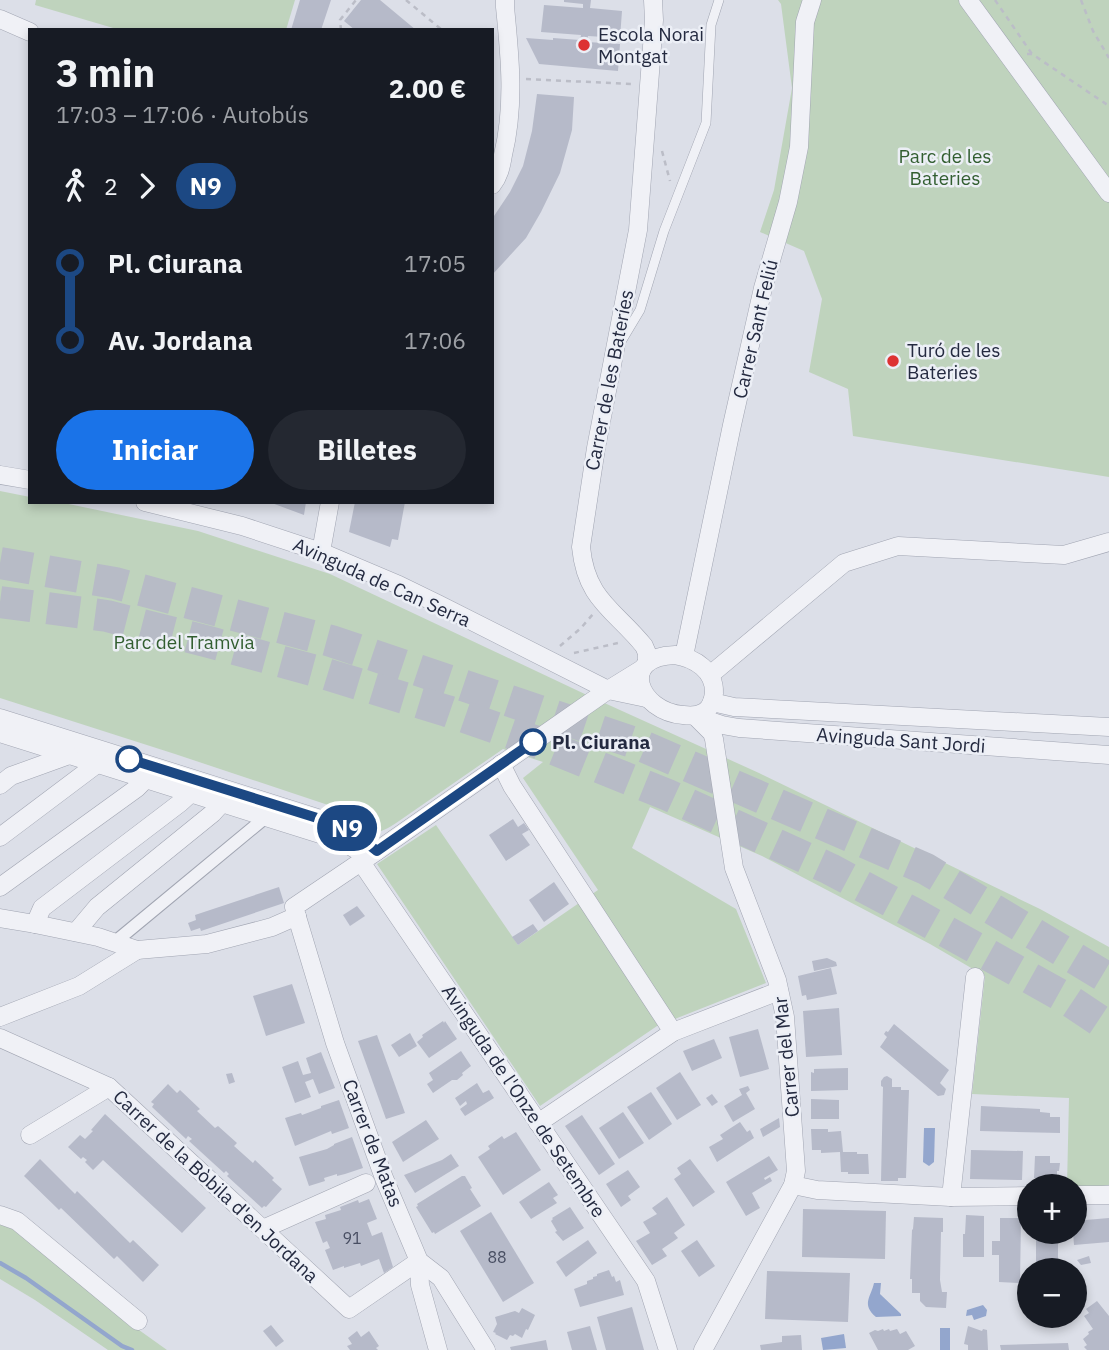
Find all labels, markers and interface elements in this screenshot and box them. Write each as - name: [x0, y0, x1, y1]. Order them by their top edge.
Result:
- place label: Escola Norai Montgat: [598, 22, 704, 68]
- marker: Escola Norai Montgat: [576, 37, 592, 53]
- text: 3 min: [56, 48, 155, 97]
- text: 2.00 €: [389, 71, 466, 105]
- text: 17:03 – 17:06 · Autobús: [56, 99, 309, 129]
- park label: Parc de les Bateries: [898, 144, 992, 190]
- icon: walk: [56, 167, 94, 205]
- icon: forward: [128, 167, 166, 205]
- text: N9: [190, 170, 222, 202]
- text: 2: [104, 171, 118, 201]
- text: Pl. Ciurana: [108, 246, 242, 280]
- text: 17:05: [404, 248, 466, 278]
- street label: Carrer Sant Feliú: [727, 257, 783, 401]
- street label: Carrer de les Bateríes: [580, 287, 638, 473]
- text: Av. Jordana: [108, 323, 252, 357]
- text: 17:06: [404, 325, 466, 355]
- place label: Turó de les Bateries: [907, 338, 1001, 384]
- marker: Turó de les Bateries: [885, 353, 901, 369]
- button: Iniciar: [56, 410, 254, 490]
- button: Billetes: [268, 410, 466, 490]
- street label: Avinguda de Can Serra: [290, 532, 474, 632]
- park label: Parc del Tramvia: [113, 630, 255, 654]
- street label: Avinguda Sant Jordi: [816, 722, 986, 758]
- marker: Pl. Ciurana: [520, 729, 546, 755]
- place label: Pl. Ciurana: [552, 730, 650, 754]
- unlabelled marker: [116, 746, 142, 772]
- line badge: N9: [316, 805, 378, 851]
- text: N9: [331, 812, 363, 844]
- street label: Avinguda de l'Onze de Setembre: [437, 980, 611, 1222]
- street label: Carrer del Mar: [768, 995, 804, 1119]
- street label: Carrer de Matas: [338, 1076, 408, 1210]
- street label: Carrer de la Bòbila d'en Jordana: [108, 1084, 324, 1288]
- map controls: [1017, 1174, 1087, 1328]
- button: +: [1017, 1174, 1087, 1244]
- house number: 91: [342, 1228, 362, 1248]
- house number: 88: [487, 1247, 507, 1267]
- button: −: [1017, 1258, 1087, 1328]

